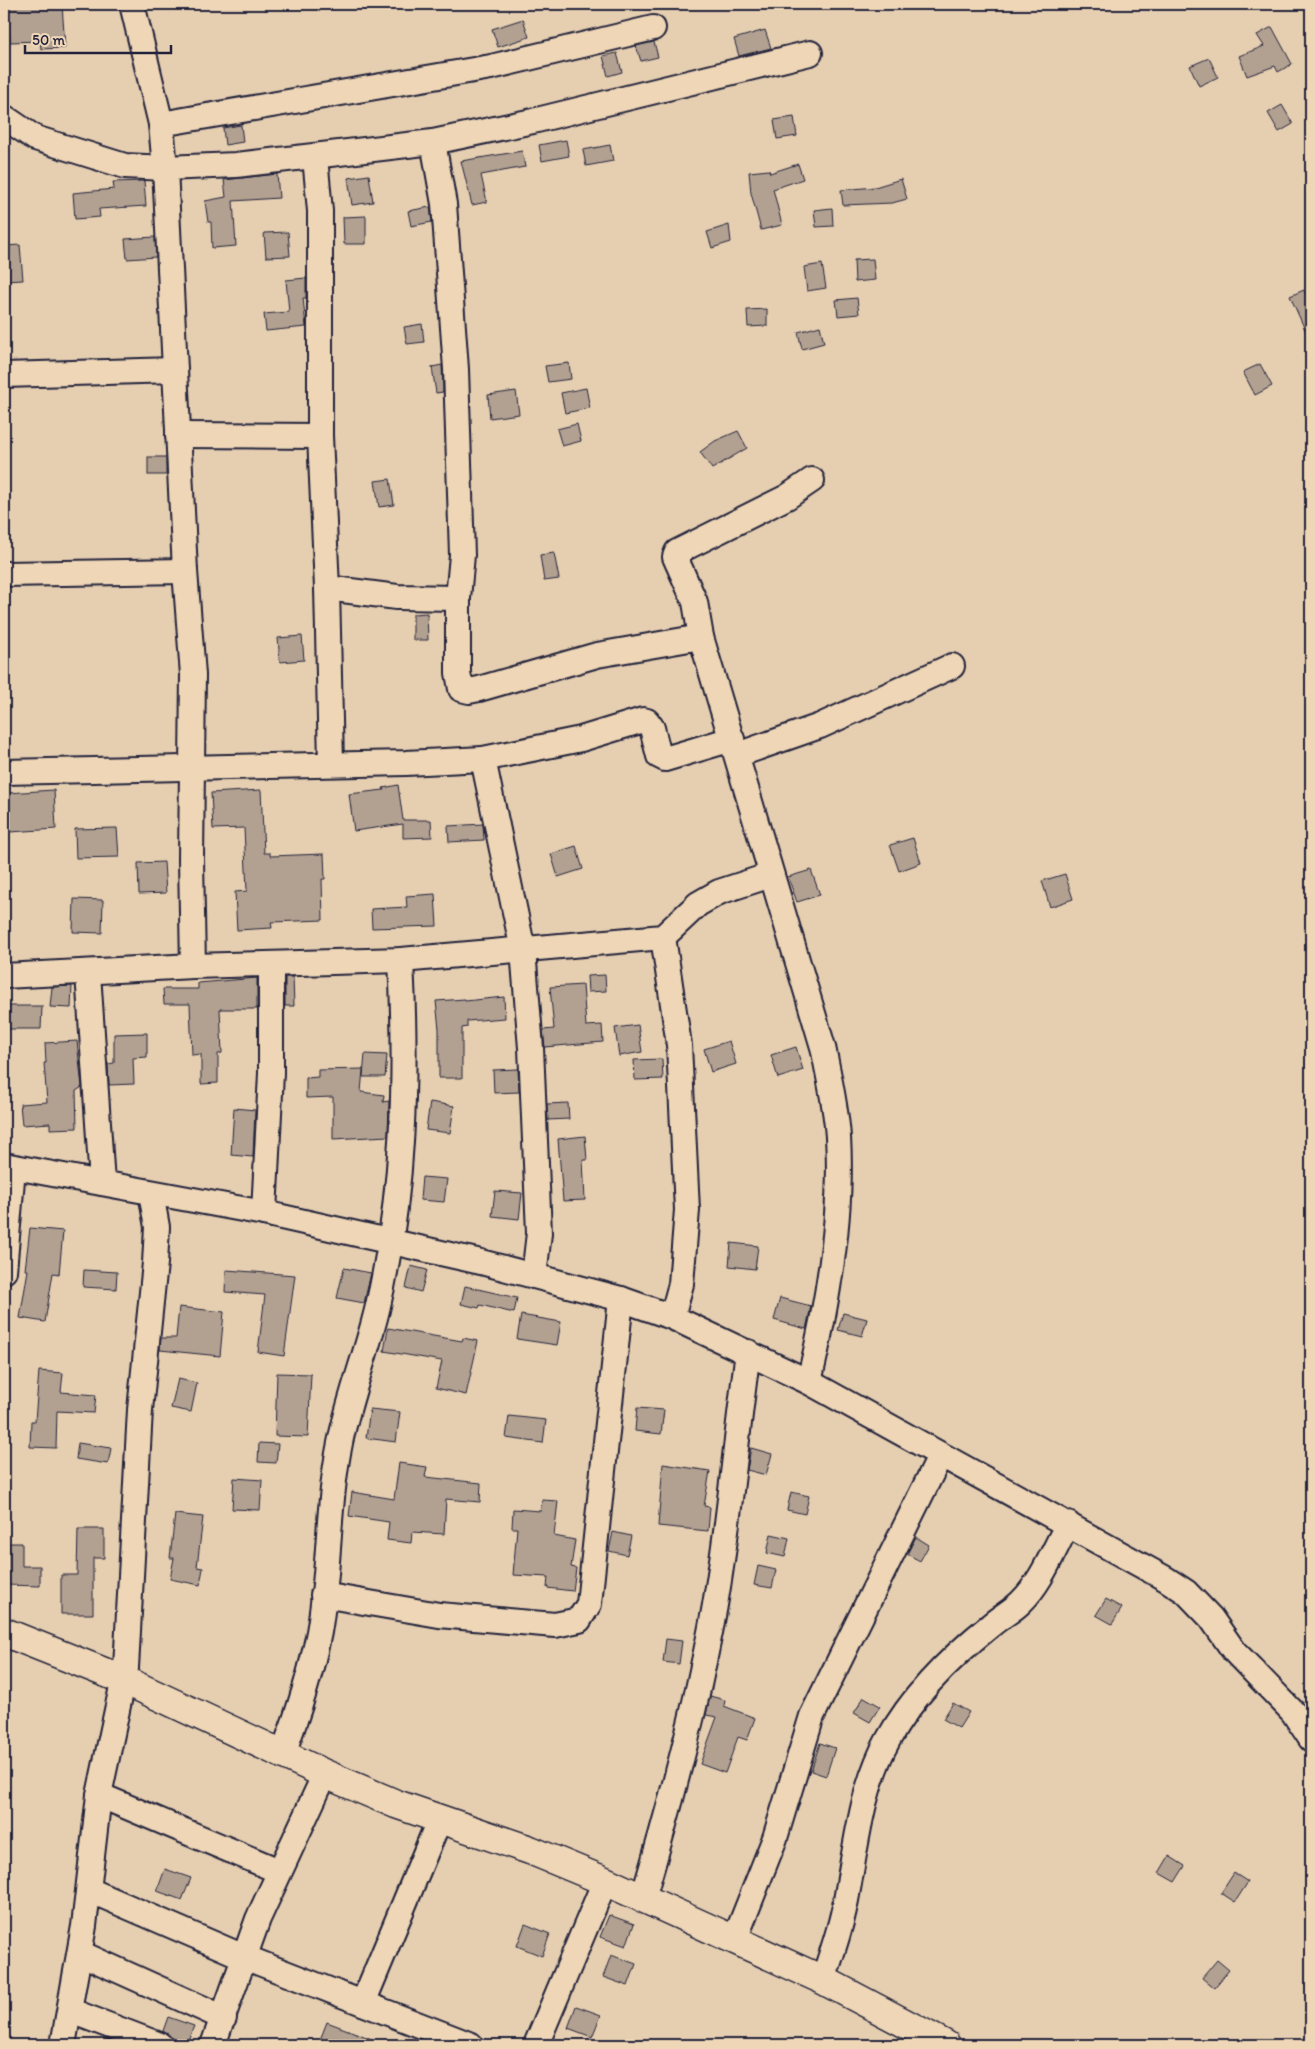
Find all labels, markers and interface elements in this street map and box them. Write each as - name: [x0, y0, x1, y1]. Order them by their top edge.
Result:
- scale bar: [25, 22, 171, 54]
- text: 50 m: [32, 31, 65, 49]

